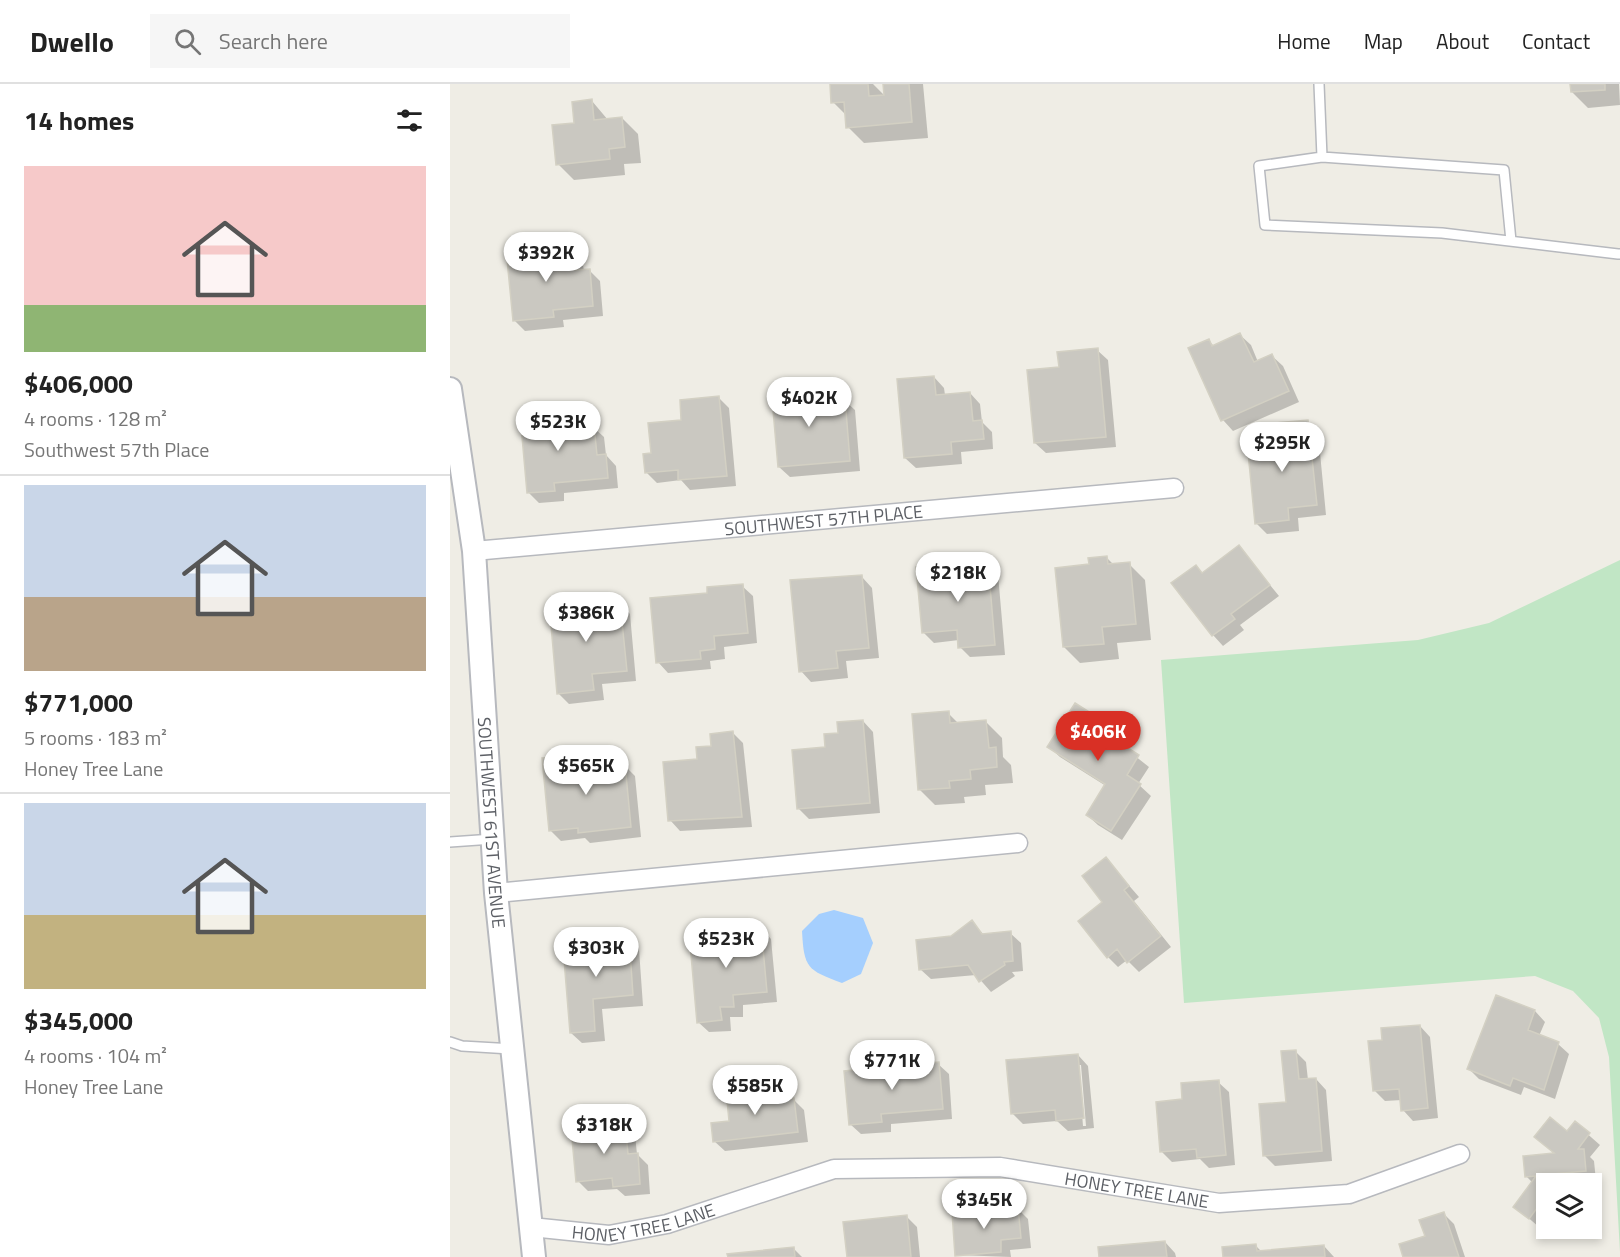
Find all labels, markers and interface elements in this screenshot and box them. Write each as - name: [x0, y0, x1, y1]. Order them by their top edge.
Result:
- search box: [150, 14, 570, 68]
- text: Dwello: [30, 20, 114, 63]
- text: Search here: [219, 24, 328, 58]
- icon: search: [171, 25, 204, 58]
- text: Home: [1277, 25, 1331, 57]
- text: Map: [1364, 25, 1403, 57]
- text: About: [1436, 25, 1489, 57]
- text: Contact: [1522, 25, 1590, 57]
- text: 14 homes: [24, 101, 134, 140]
- icon: filters: [393, 104, 426, 137]
- icon: home: [171, 205, 279, 313]
- pin: $392K: [504, 232, 588, 283]
- text: $392K: [518, 236, 574, 267]
- text: $406,000: [24, 364, 133, 403]
- pin: $402K: [767, 377, 851, 428]
- text: $402K: [781, 381, 837, 412]
- pin: $523K: [516, 401, 600, 452]
- text: 4 rooms · 128 m²: [24, 403, 167, 434]
- text: $523K: [530, 405, 586, 436]
- pin: $295K: [1240, 422, 1324, 473]
- text: $295K: [1254, 426, 1310, 457]
- text: Southwest 57th Place: [24, 434, 209, 465]
- street label: SOUTHWEST 57TH PLACE: [723, 497, 924, 542]
- icon: home: [171, 524, 279, 632]
- pin: $218K: [916, 552, 1000, 603]
- text: $218K: [930, 556, 986, 587]
- pin: $386K: [544, 592, 628, 643]
- text: $386K: [558, 596, 614, 627]
- text: $771,000: [24, 683, 133, 722]
- pin: $406K: [1056, 711, 1140, 762]
- text: $406K: [1070, 715, 1126, 746]
- street label: SOUTHWEST 61ST AVENUE: [471, 716, 513, 930]
- text: 5 rooms · 183 m²: [24, 722, 167, 753]
- pin: $565K: [544, 745, 628, 796]
- text: $565K: [558, 749, 614, 780]
- text: Honey Tree Lane: [24, 753, 163, 784]
- icon: home: [171, 842, 279, 950]
- pin: $523K: [684, 918, 768, 969]
- text: $523K: [698, 922, 754, 953]
- pin: $303K: [554, 927, 638, 978]
- text: $303K: [568, 931, 624, 962]
- text: $345,000: [24, 1001, 133, 1040]
- text: 4 rooms · 104 m²: [24, 1040, 167, 1071]
- pin: $771K: [850, 1040, 934, 1091]
- text: $771K: [864, 1044, 920, 1075]
- pin: $585K: [713, 1065, 797, 1116]
- text: $585K: [727, 1069, 783, 1100]
- text: Honey Tree Lane: [24, 1071, 163, 1102]
- pin: $318K: [562, 1104, 646, 1155]
- text: $318K: [576, 1108, 632, 1139]
- street label: HONEY TREE LANE: [1063, 1164, 1211, 1215]
- map controls: [1536, 1173, 1602, 1239]
- button: layers: [1536, 1173, 1602, 1239]
- pin: $345K: [942, 1179, 1026, 1230]
- text: $345K: [956, 1183, 1012, 1214]
- street label: HONEY TREE LANE: [571, 1196, 718, 1248]

